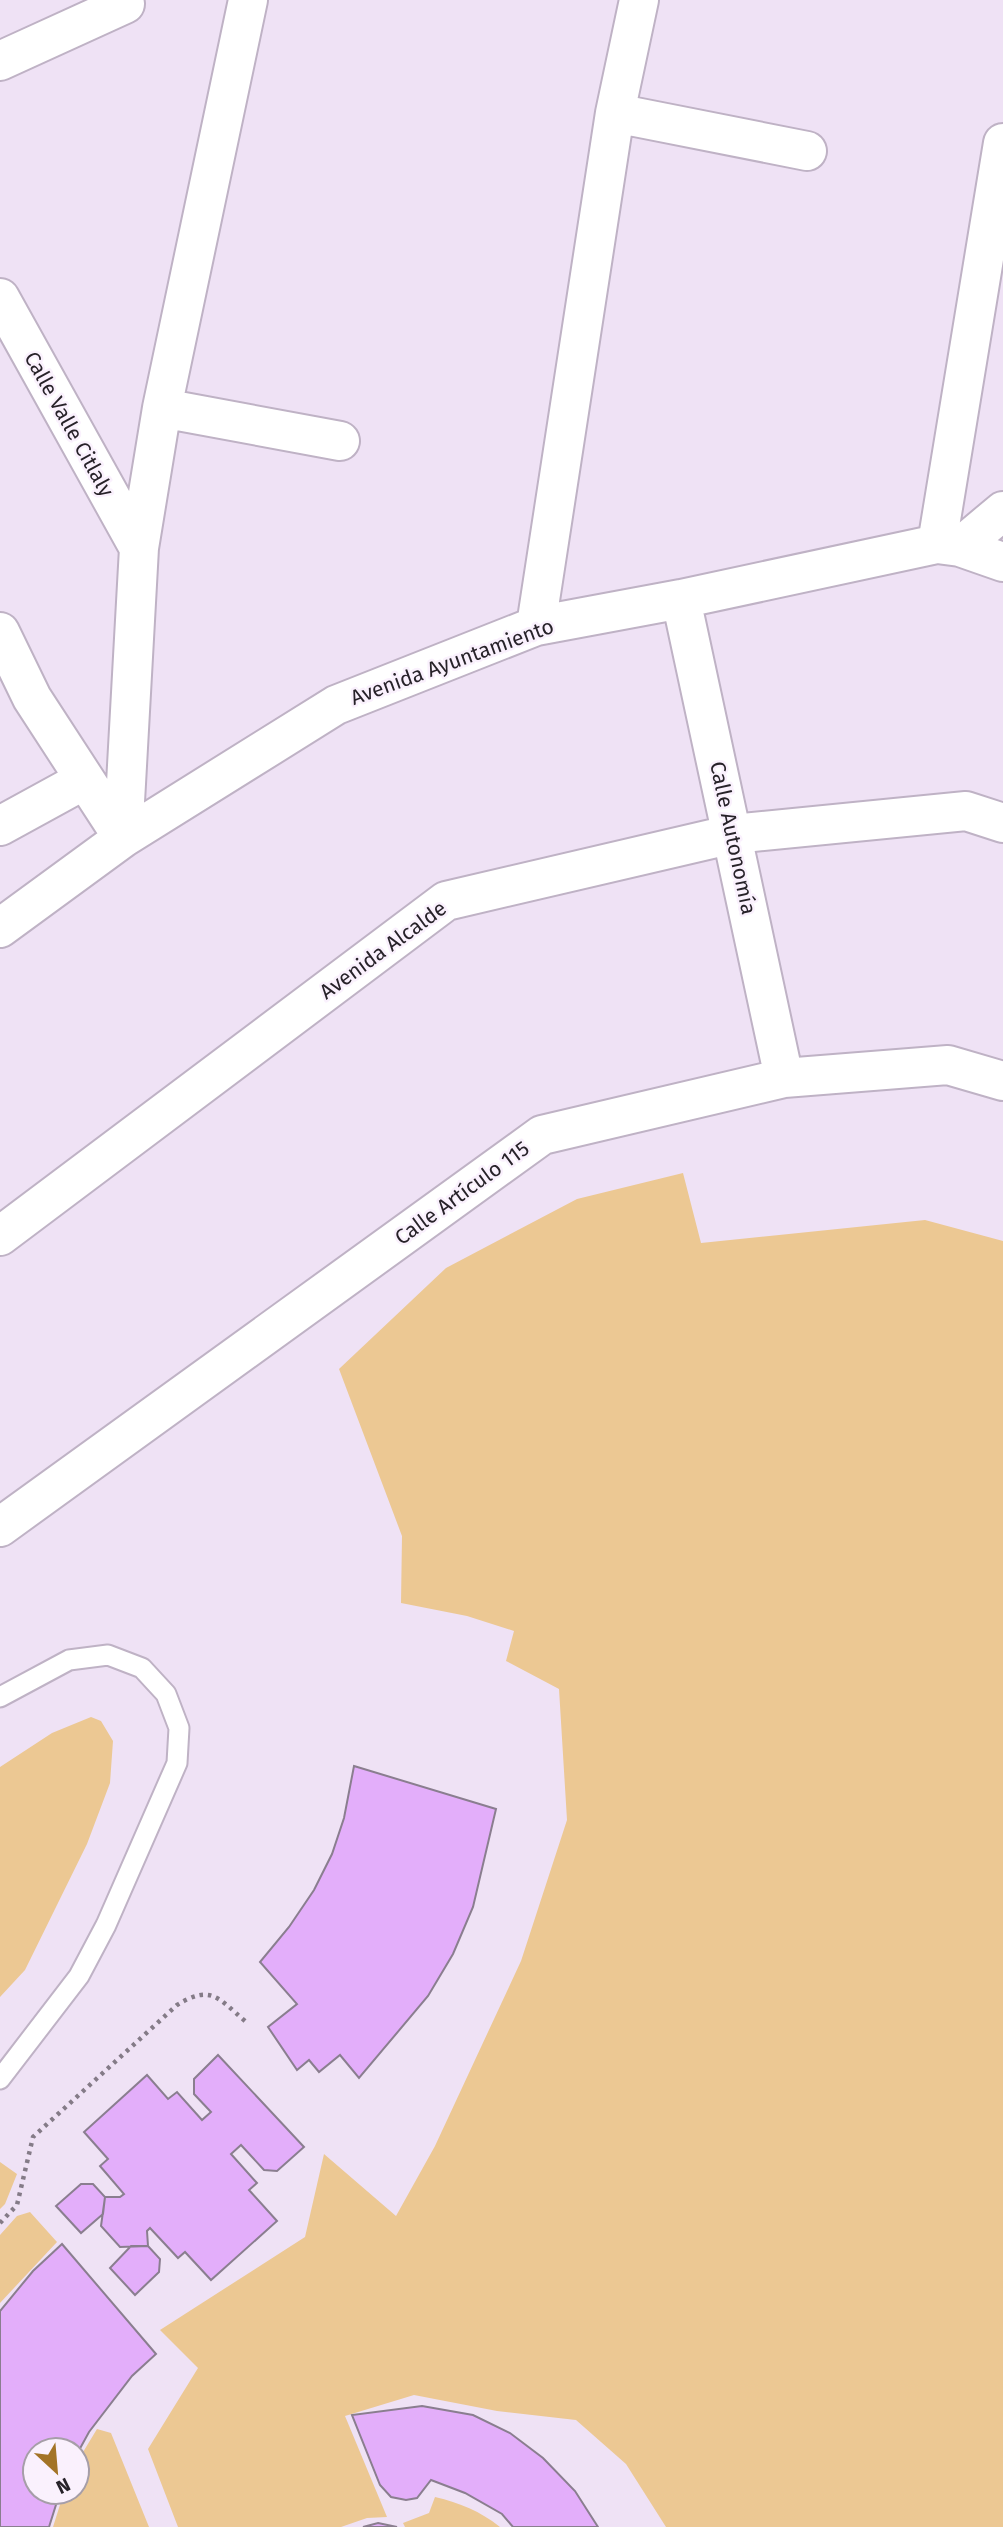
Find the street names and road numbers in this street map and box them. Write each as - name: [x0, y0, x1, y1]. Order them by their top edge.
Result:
- street label: Calle Valle Citlaly: [18, 347, 120, 502]
- street label: Avenida Ayuntamiento: [347, 613, 557, 711]
- street label: Calle Autonomía: [704, 759, 762, 917]
- street label: Avenida Alcalde: [314, 895, 452, 1005]
- street label: Calle Artículo 115: [390, 1135, 534, 1251]

